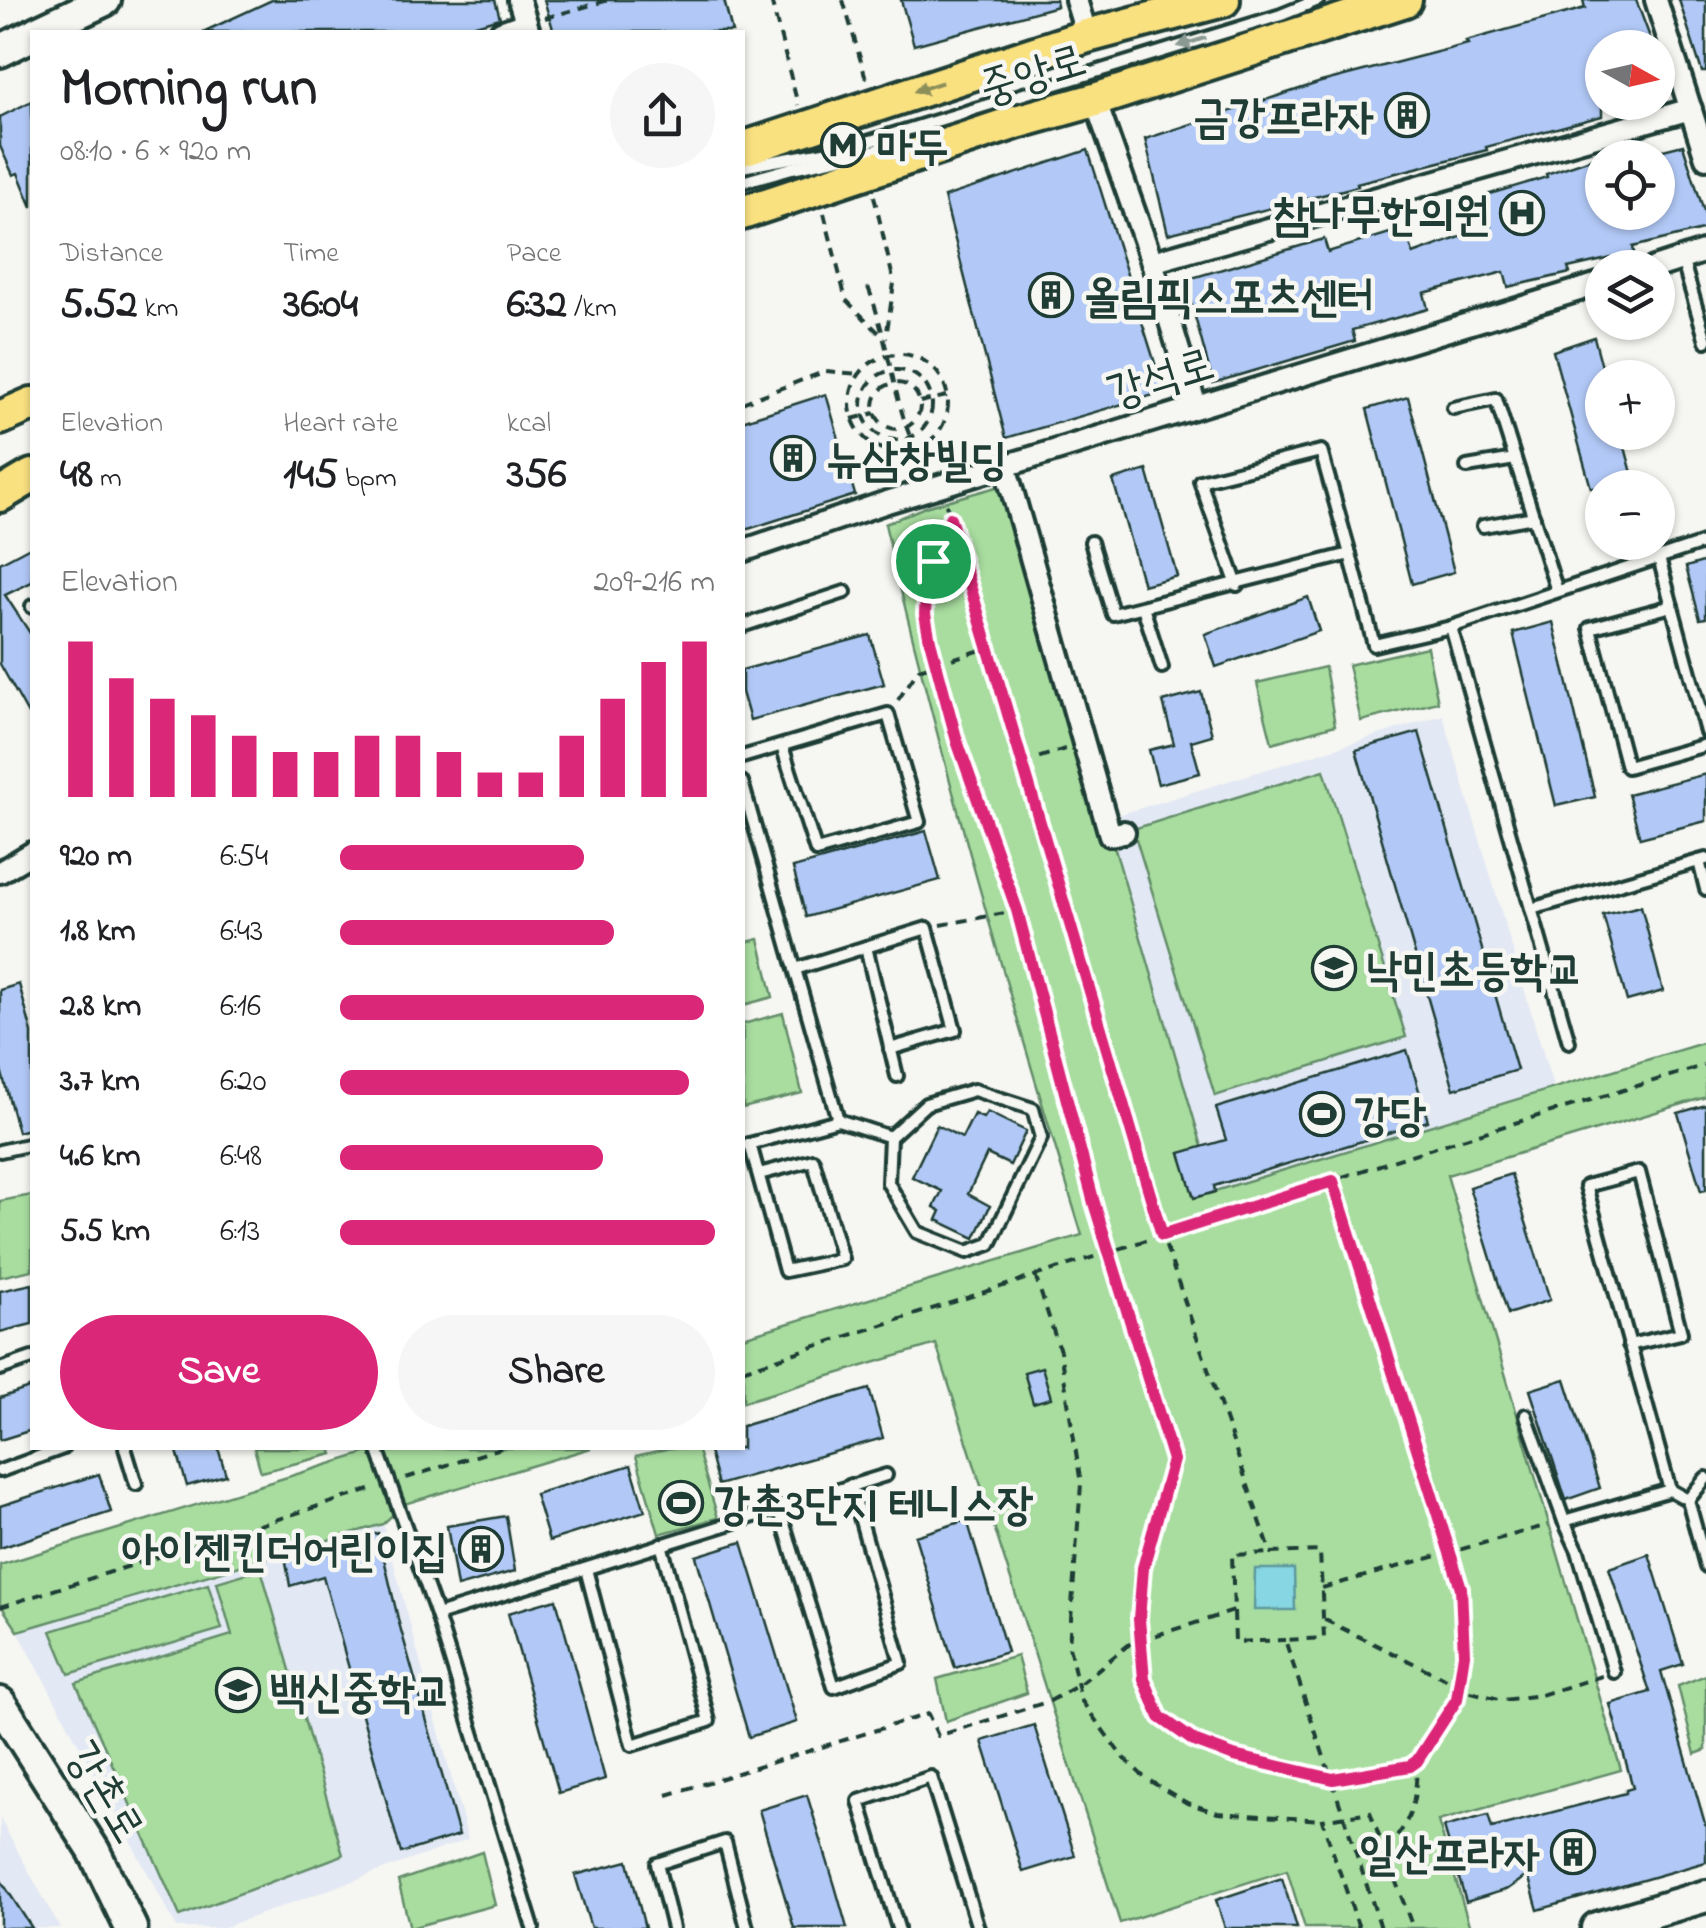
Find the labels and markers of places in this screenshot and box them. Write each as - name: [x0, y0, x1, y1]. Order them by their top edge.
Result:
- place label: 금강프라자: [1193, 87, 1374, 153]
- building icon: 금강프라자: [1384, 92, 1430, 138]
- place label: 마두: [876, 117, 948, 183]
- metro station icon: 마두: [820, 122, 866, 168]
- place label: 참나무한의원: [1273, 185, 1490, 251]
- hospital icon: 참나무한의원: [1499, 190, 1545, 236]
- place label: 올림픽스포츠센터: [1084, 267, 1374, 333]
- building icon: 올림픽스포츠센터: [1028, 272, 1074, 318]
- place label: 뉴삼창빌딩: [826, 430, 1007, 496]
- building icon: 뉴삼창빌딩: [770, 435, 816, 481]
- pin: [891, 519, 976, 604]
- place label: 낙민초등학교: [1366, 940, 1583, 1006]
- school or university icon: 낙민초등학교: [1311, 945, 1357, 991]
- place label: 강당: [1354, 1086, 1426, 1152]
- sports icon: 강당: [1299, 1091, 1345, 1137]
- place label: 강촌3단지 테니스장: [714, 1475, 1034, 1541]
- sports icon: 강촌3단지 테니스장: [658, 1480, 704, 1526]
- place label: 아이젠킨더어린이집: [122, 1521, 448, 1587]
- building icon: 아이젠킨더어린이집: [458, 1526, 504, 1572]
- place label: 백신중학교: [270, 1662, 451, 1728]
- school or university icon: 백신중학교: [215, 1667, 261, 1713]
- place label: 일산프라자: [1359, 1824, 1540, 1890]
- building icon: 일산프라자: [1550, 1829, 1596, 1875]

